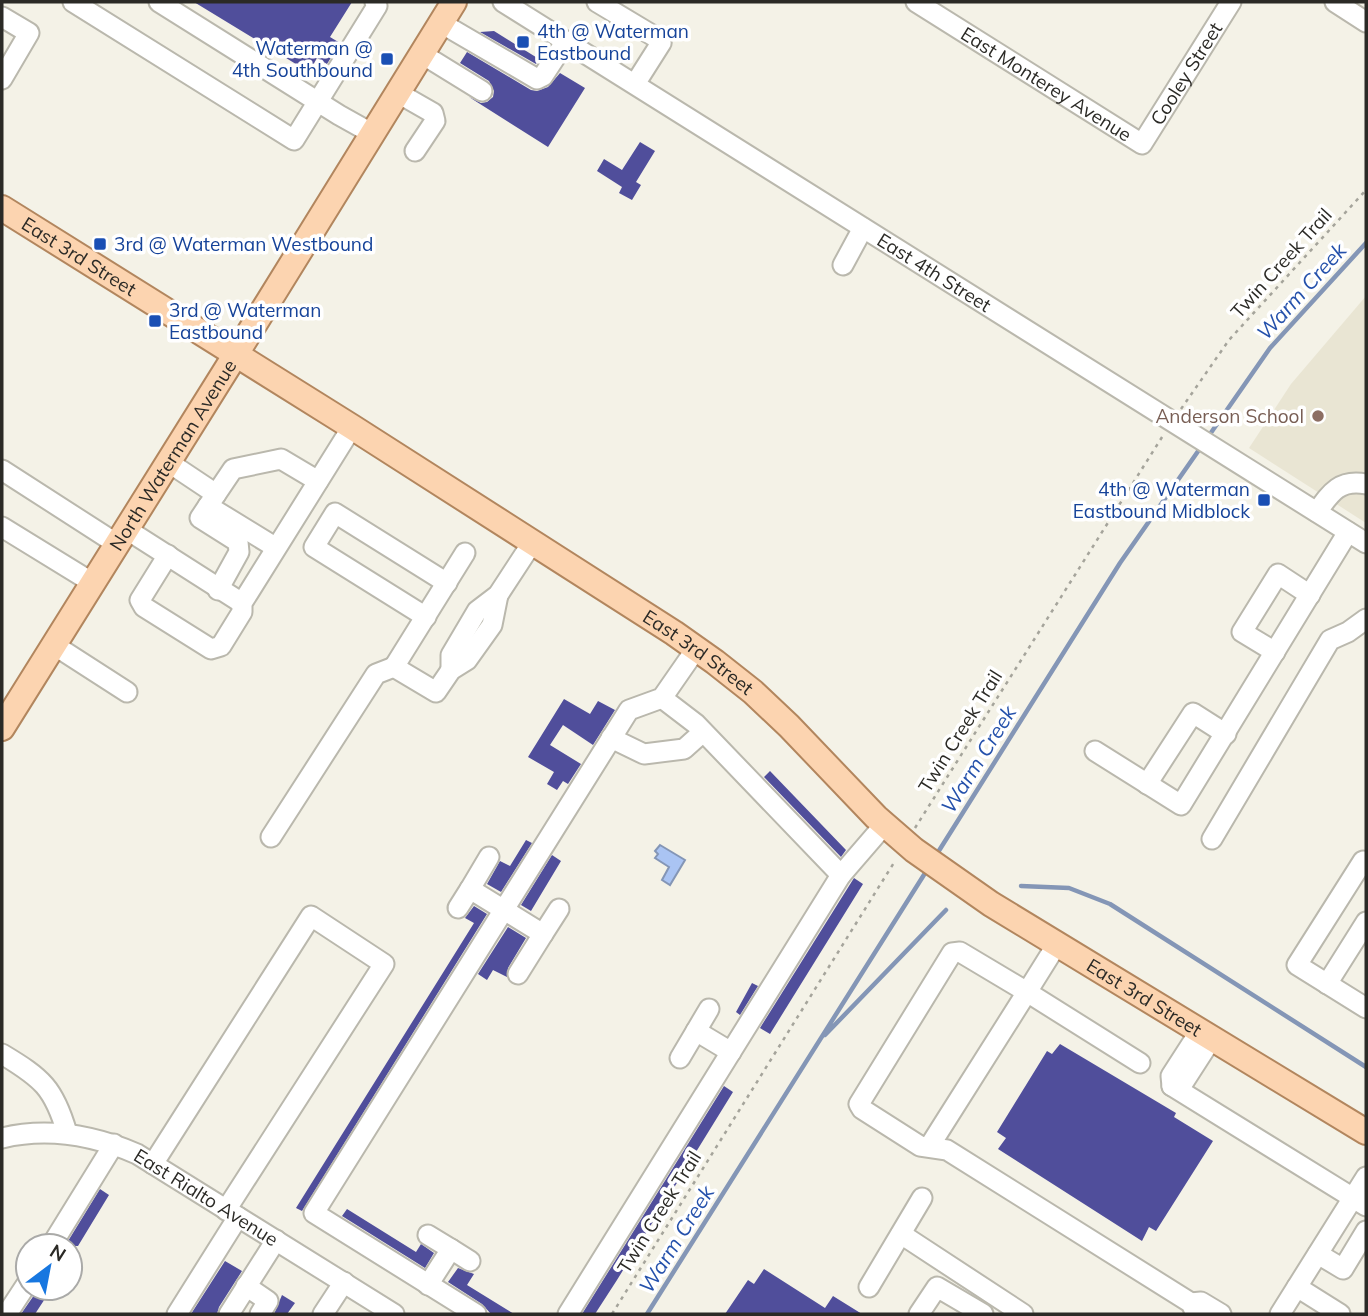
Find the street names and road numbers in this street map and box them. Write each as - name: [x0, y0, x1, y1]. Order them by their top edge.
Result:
- street label: Cooley Street: [1145, 18, 1227, 129]
- street label: East Monterey Avenue: [957, 21, 1136, 146]
- street label: Twin Creek Trail: [1225, 203, 1337, 323]
- street label: East 3rd Street: [17, 211, 141, 301]
- street label: East 4th Street: [873, 228, 996, 317]
- street label: North Waterman Avenue: [104, 355, 242, 555]
- street label: East 3rd Street: [639, 604, 759, 700]
- street label: Twin Creek Trail: [913, 665, 1007, 797]
- street label: East 3rd Street: [1082, 953, 1207, 1042]
- street label: East Rialto Avenue: [130, 1143, 283, 1251]
- street label: Twin Creek Trail: [612, 1146, 706, 1278]

